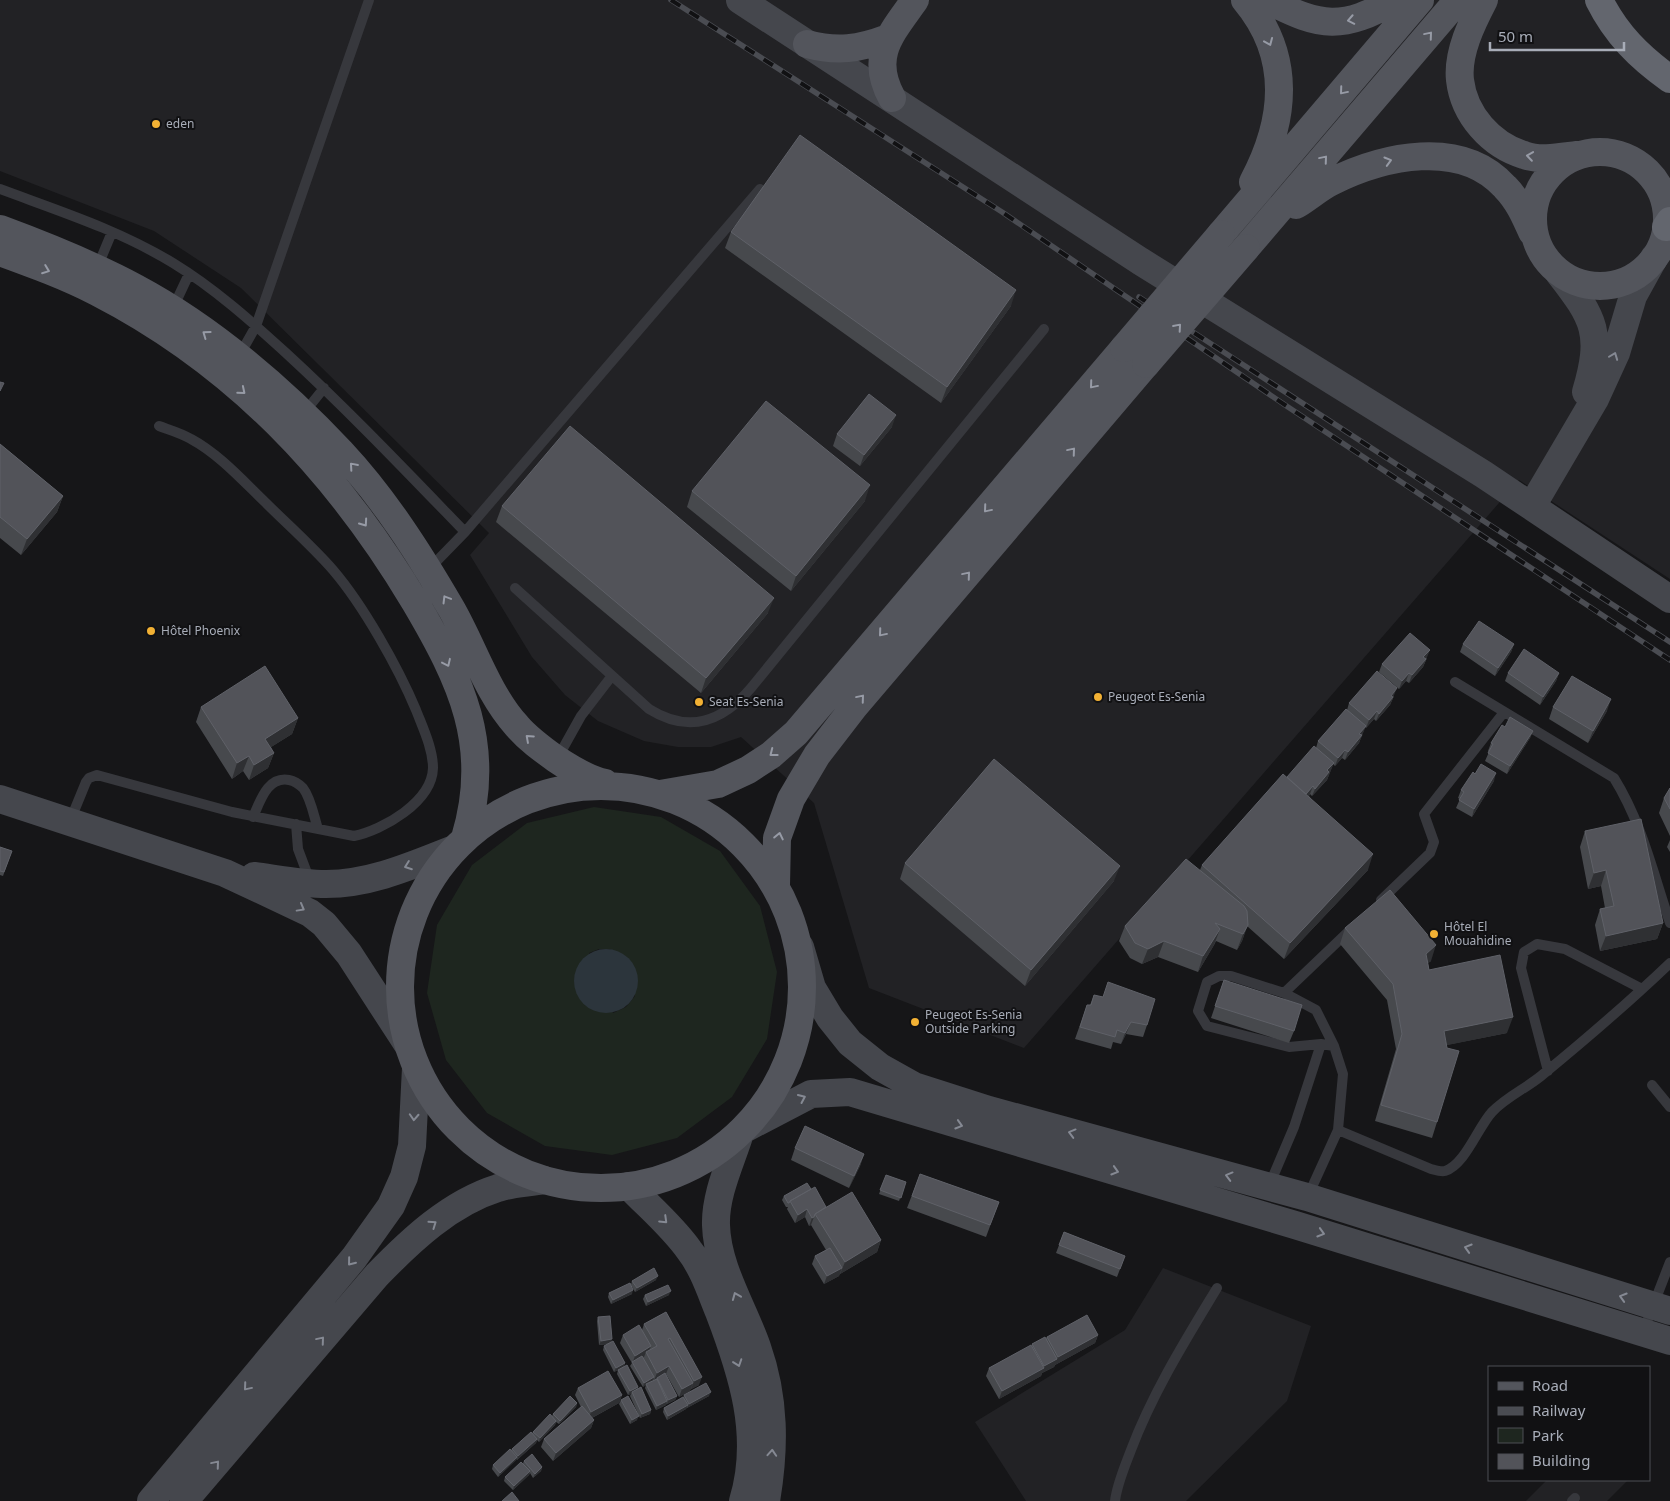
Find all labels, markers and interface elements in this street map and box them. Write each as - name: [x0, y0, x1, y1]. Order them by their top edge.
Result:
- one-way arrow: [1346, 14, 1355, 25]
- scale bar: [1490, 20, 1624, 52]
- text: 50 m: [1498, 26, 1533, 46]
- one-way arrow: [1423, 31, 1432, 40]
- one-way arrow: [1263, 37, 1274, 46]
- one-way arrow: [1339, 85, 1348, 94]
- place label: eden: [166, 115, 194, 132]
- marker: eden: [150, 118, 162, 130]
- one-way arrow: [1526, 151, 1534, 162]
- one-way arrow: [1318, 155, 1327, 164]
- one-way arrow: [1383, 157, 1391, 167]
- one-way arrow: [41, 264, 49, 274]
- one-way arrow: [1172, 323, 1181, 332]
- one-way arrow: [202, 331, 212, 340]
- one-way arrow: [1608, 352, 1619, 361]
- one-way arrow: [1089, 380, 1098, 389]
- one-way arrow: [237, 386, 246, 395]
- one-way arrow: [1066, 448, 1075, 457]
- one-way arrow: [350, 462, 359, 471]
- one-way arrow: [985, 503, 993, 512]
- one-way arrow: [358, 518, 367, 527]
- one-way arrow: [961, 571, 970, 580]
- one-way arrow: [442, 595, 452, 604]
- place label: Hôtel Phoenix: [161, 622, 241, 639]
- marker: Hôtel Phoenix: [145, 625, 157, 637]
- one-way arrow: [878, 627, 887, 636]
- one-way arrow: [441, 658, 451, 667]
- place label: Peugeot Es-Senia: [1108, 688, 1205, 705]
- marker: Peugeot Es-Senia: [1092, 691, 1104, 703]
- place label: Seat Es-Senia: [709, 693, 783, 710]
- one-way arrow: [856, 695, 865, 704]
- marker: Seat Es-Senia: [693, 696, 705, 708]
- one-way arrow: [525, 734, 534, 743]
- one-way arrow: [770, 747, 779, 755]
- one-way arrow: [773, 832, 784, 841]
- one-way arrow: [404, 860, 413, 870]
- one-way arrow: [296, 901, 305, 911]
- place label: Hôtel El Mouahidine: [1444, 918, 1512, 949]
- marker: Hôtel El Mouahidine: [1428, 928, 1440, 940]
- place label: Peugeot Es-Senia Outside Parking: [925, 1006, 1022, 1037]
- marker: Peugeot Es-Senia Outside Parking: [909, 1016, 921, 1028]
- one-way arrow: [797, 1093, 806, 1104]
- one-way arrow: [409, 1113, 420, 1121]
- one-way arrow: [954, 1119, 963, 1129]
- one-way arrow: [1068, 1128, 1077, 1139]
- one-way arrow: [1110, 1166, 1118, 1176]
- one-way arrow: [1225, 1171, 1233, 1182]
- one-way arrow: [658, 1214, 667, 1223]
- one-way arrow: [428, 1220, 437, 1230]
- one-way arrow: [1316, 1227, 1324, 1237]
- one-way arrow: [1465, 1244, 1473, 1254]
- one-way arrow: [348, 1257, 357, 1266]
- one-way arrow: [732, 1292, 742, 1301]
- one-way arrow: [1620, 1292, 1628, 1302]
- one-way arrow: [315, 1337, 324, 1346]
- one-way arrow: [732, 1358, 742, 1366]
- legend: [1488, 1366, 1650, 1481]
- text: Road: [1532, 1375, 1568, 1395]
- one-way arrow: [244, 1382, 253, 1391]
- text: Railway: [1532, 1400, 1586, 1420]
- text: Park: [1532, 1425, 1564, 1445]
- one-way arrow: [766, 1448, 777, 1456]
- text: Building: [1532, 1450, 1590, 1470]
- one-way arrow: [210, 1461, 218, 1470]

